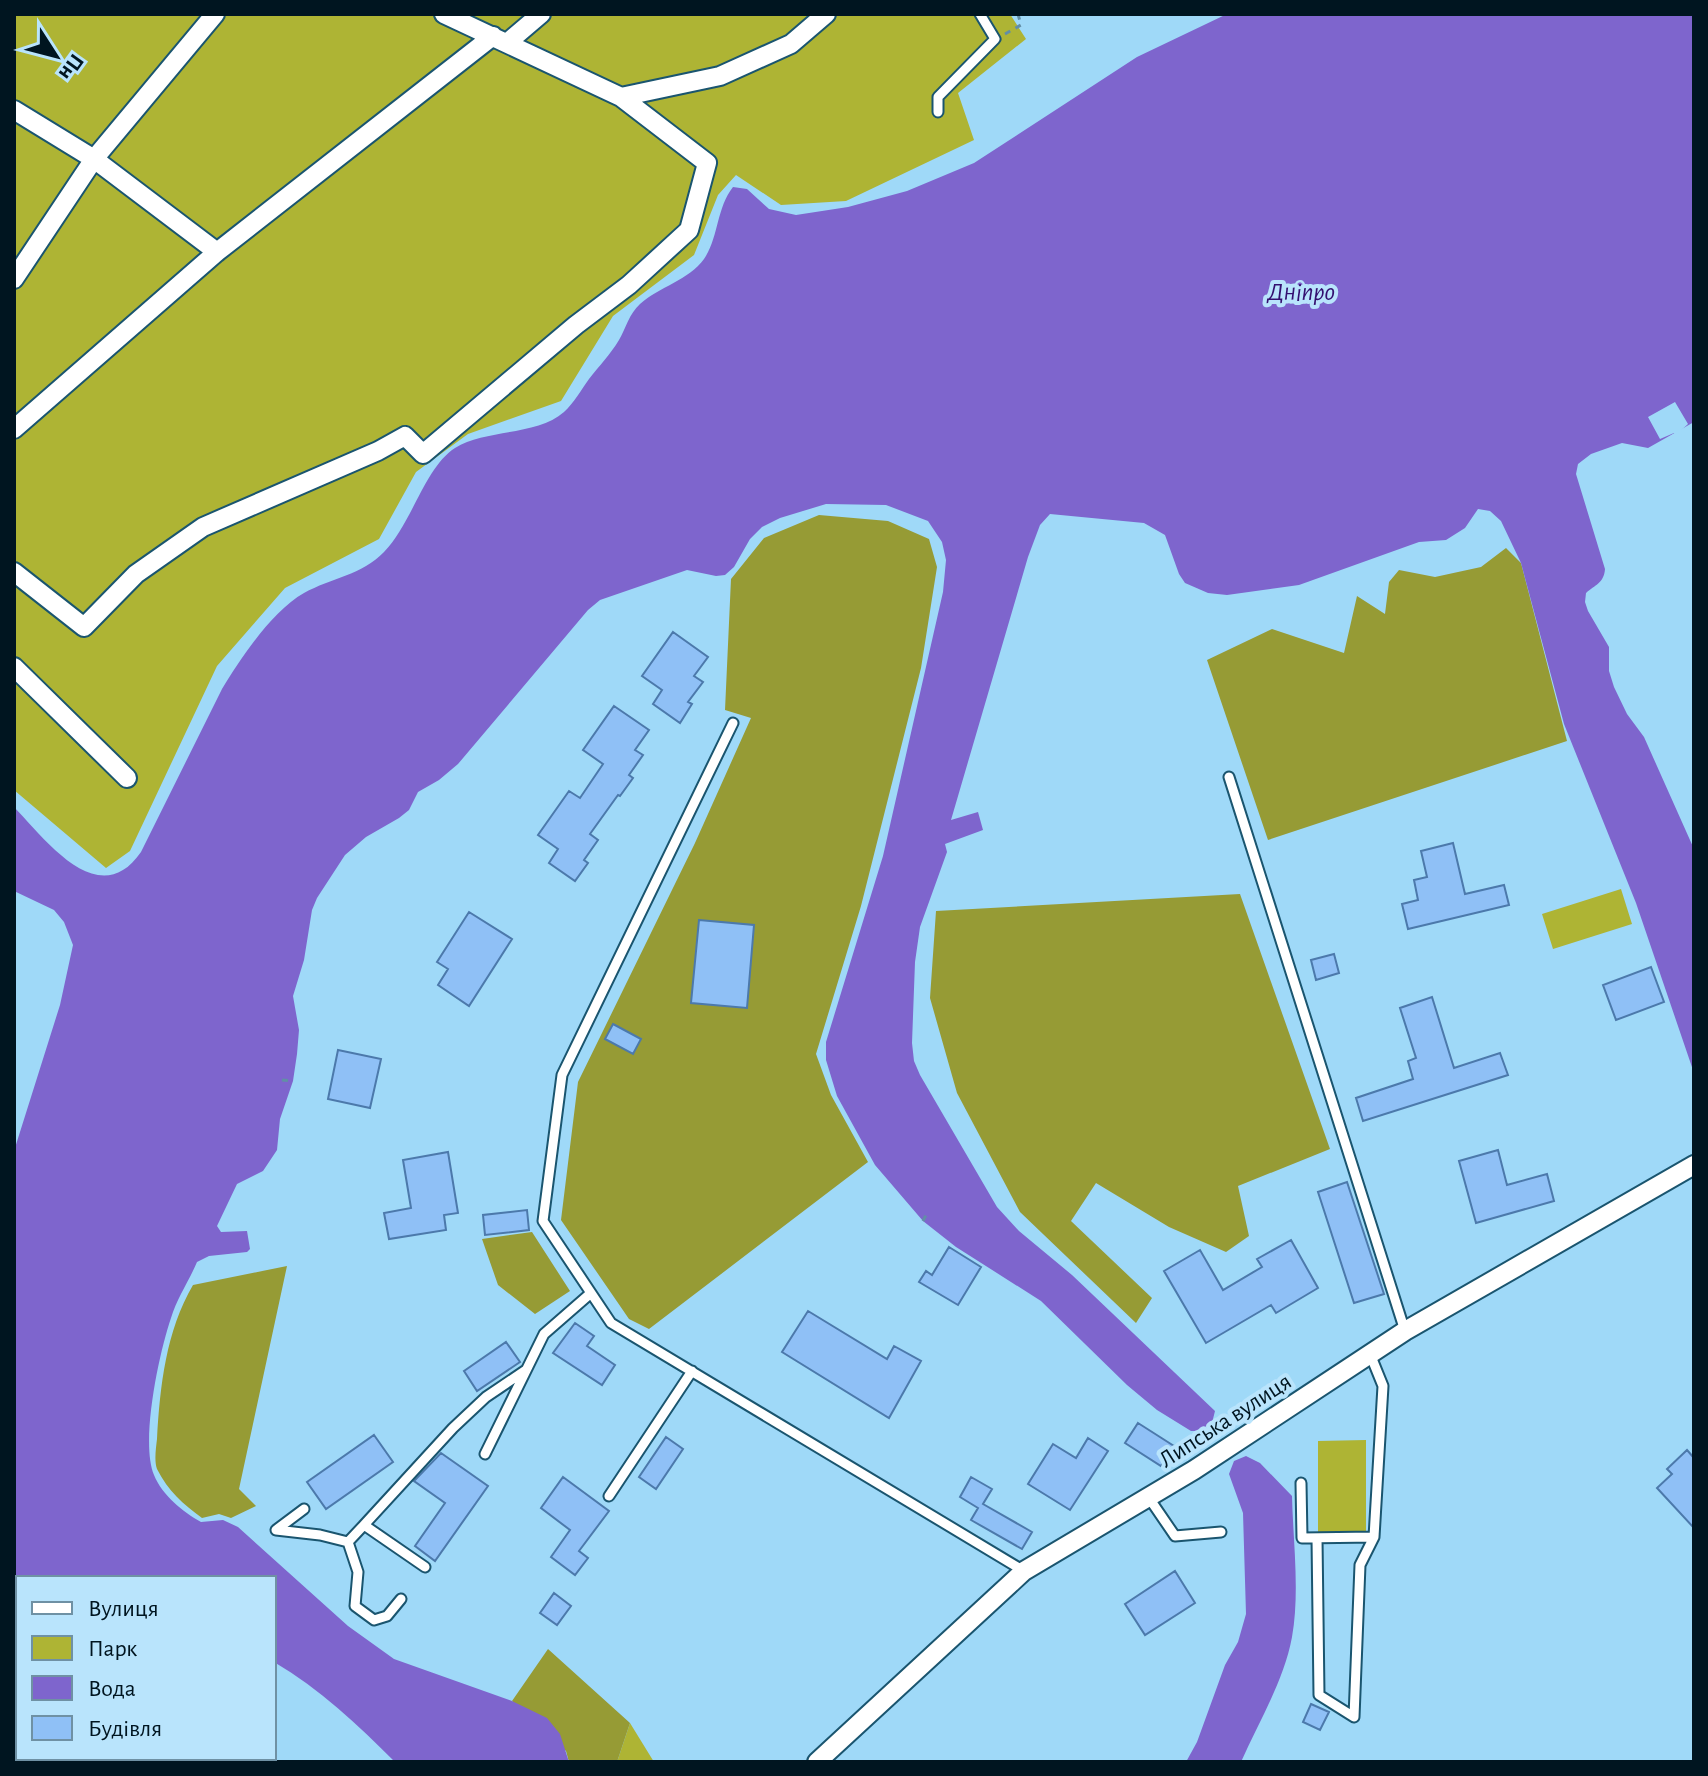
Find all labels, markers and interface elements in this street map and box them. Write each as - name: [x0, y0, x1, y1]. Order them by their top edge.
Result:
- north arrow: [16, 16, 96, 96]
- text: Пн: [55, 50, 88, 84]
- water label: Дніпро: [1266, 279, 1335, 305]
- street label: Липська вулиця: [1155, 1369, 1296, 1472]
- legend: [16, 1576, 276, 1760]
- text: Вулиця: [88, 1597, 159, 1621]
- text: Парк: [88, 1637, 137, 1661]
- text: Вода: [88, 1677, 136, 1701]
- text: Будівля: [88, 1717, 162, 1741]

